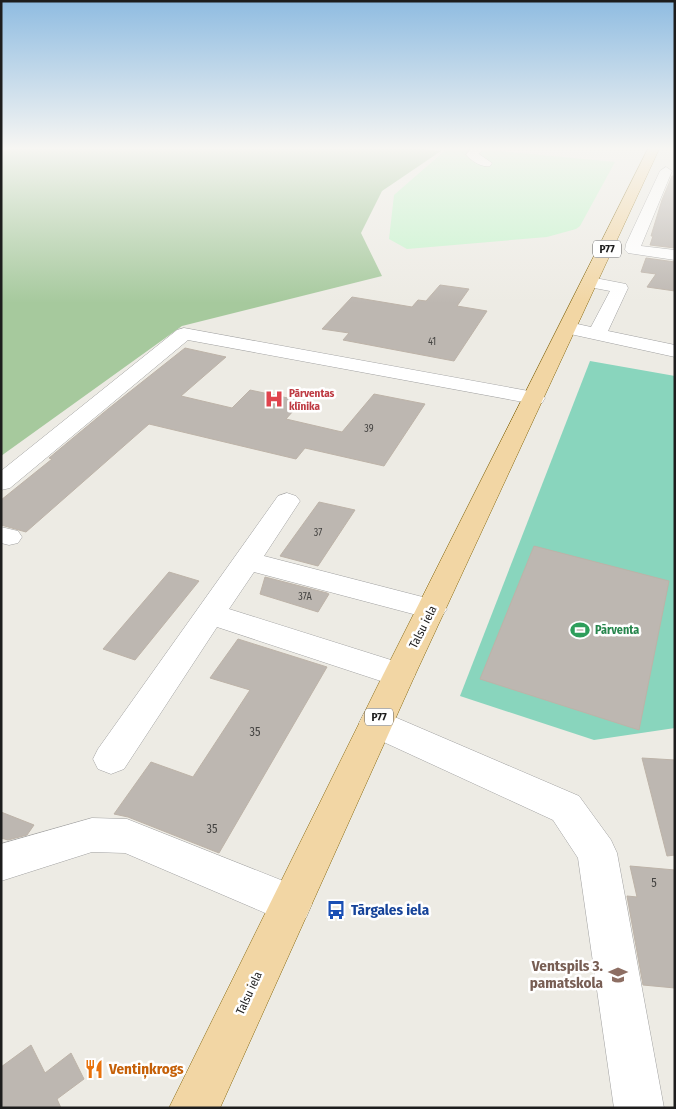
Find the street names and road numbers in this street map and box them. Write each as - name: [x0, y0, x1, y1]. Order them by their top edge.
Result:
- road number: P77: [593, 240, 621, 258]
- street label: Talsu iela: [406, 603, 440, 651]
- road number: P77: [365, 709, 393, 726]
- street label: Talsu iela: [233, 969, 265, 1017]

